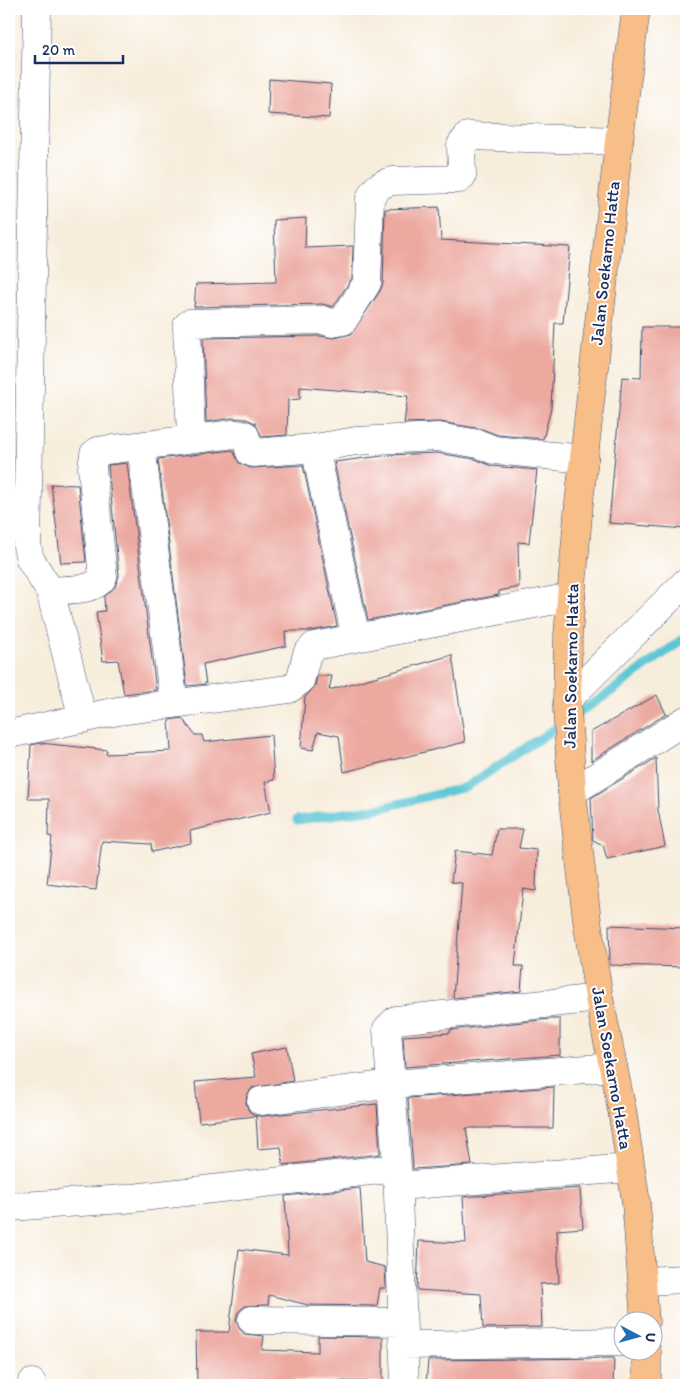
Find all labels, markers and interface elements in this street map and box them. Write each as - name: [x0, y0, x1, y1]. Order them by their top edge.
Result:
- scale bar: [35, 32, 122, 64]
- text: 20 m: [42, 41, 76, 59]
- street label: Jalan Soekarno Hatta: [585, 180, 625, 346]
- street label: Jalan Soekarno Hatta: [559, 583, 583, 749]
- street label: Jalan Soekarno Hatta: [587, 985, 637, 1151]
- north arrow: [612, 1312, 662, 1362]
- text: U: [641, 1332, 659, 1343]

